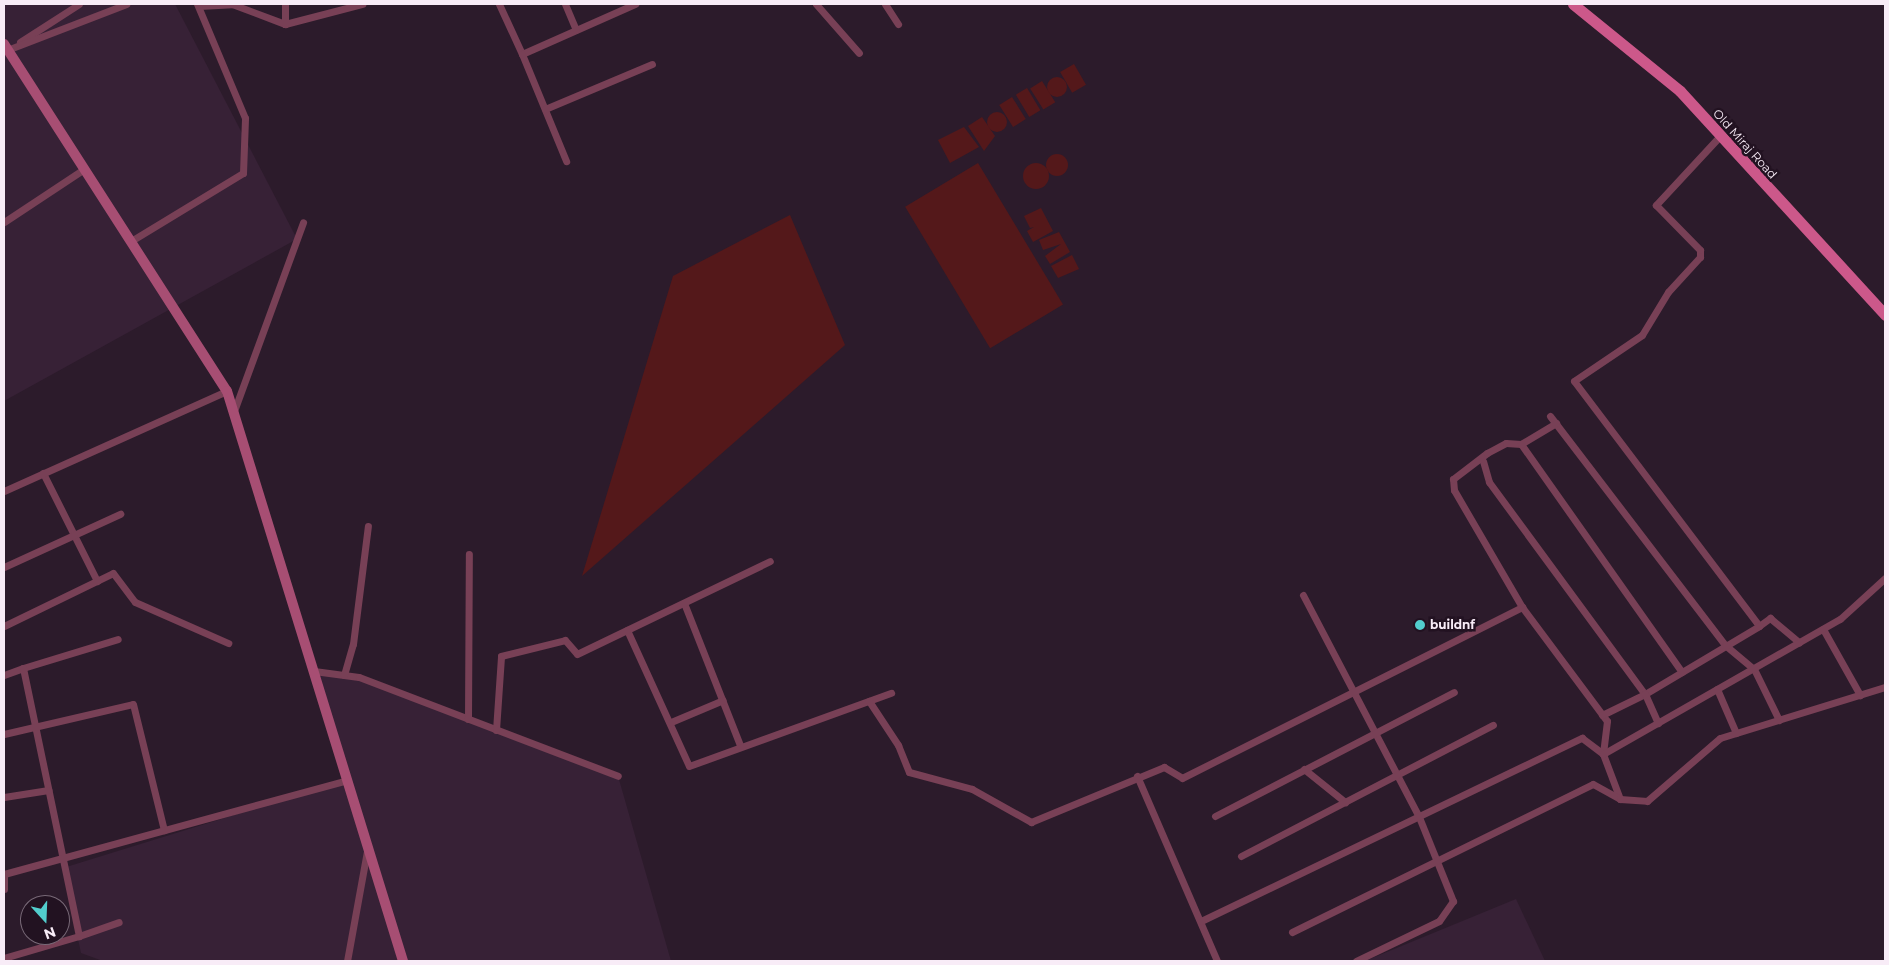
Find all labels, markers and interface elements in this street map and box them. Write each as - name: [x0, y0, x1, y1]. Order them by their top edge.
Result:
- street label: Old Miraj Road: [1710, 106, 1780, 182]
- place label: buildnf: [1430, 618, 1475, 632]
- marker: buildnf: [1414, 619, 1426, 631]
- north arrow: [20, 895, 70, 945]
- text: N: [41, 923, 58, 944]

